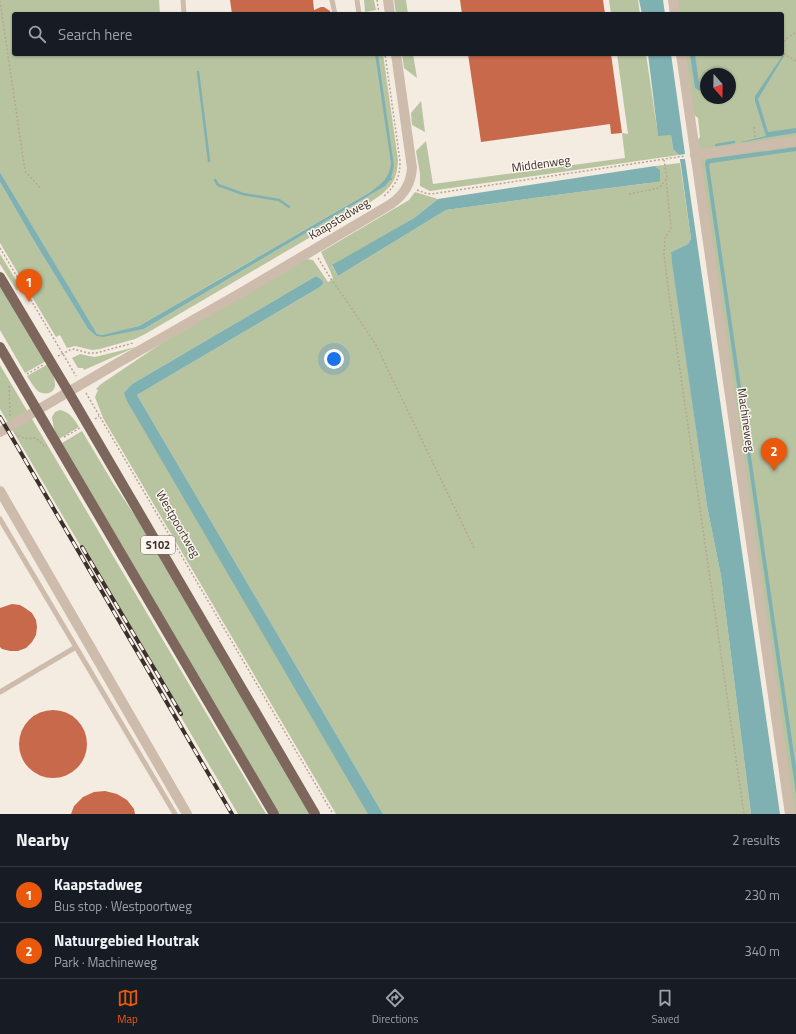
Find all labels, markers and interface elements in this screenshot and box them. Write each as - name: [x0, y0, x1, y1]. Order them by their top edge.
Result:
- search box: [12, 12, 784, 56]
- icon: search: [26, 23, 48, 45]
- text: Search here: [58, 23, 132, 46]
- north arrow: [700, 68, 736, 104]
- street label: Middenweg: [510, 150, 572, 177]
- street label: Kaapstadweg: [304, 193, 373, 244]
- pin: 1: [16, 269, 42, 302]
- your location: [324, 349, 344, 369]
- street label: Machineweg: [733, 387, 760, 453]
- pin: 2: [761, 438, 787, 471]
- street label: Westpoortweg: [151, 487, 205, 561]
- road number: S102: [141, 536, 175, 554]
- text: Nearby: [16, 827, 69, 853]
- text: 2 results: [732, 830, 780, 850]
- text: Kaapstadweg: [54, 873, 142, 896]
- text: 1: [25, 885, 33, 905]
- text: 230 m: [744, 885, 780, 905]
- text: Bus stop · Westpoortweg: [54, 896, 192, 916]
- text: Natuurgebied Houtrak: [54, 929, 199, 952]
- text: 2: [25, 941, 33, 961]
- text: 340 m: [744, 941, 780, 961]
- text: Park · Machineweg: [54, 952, 157, 972]
- tab: Map: [117, 987, 139, 1027]
- tab: Directions: [372, 987, 418, 1027]
- tab: Saved: [651, 987, 679, 1027]

